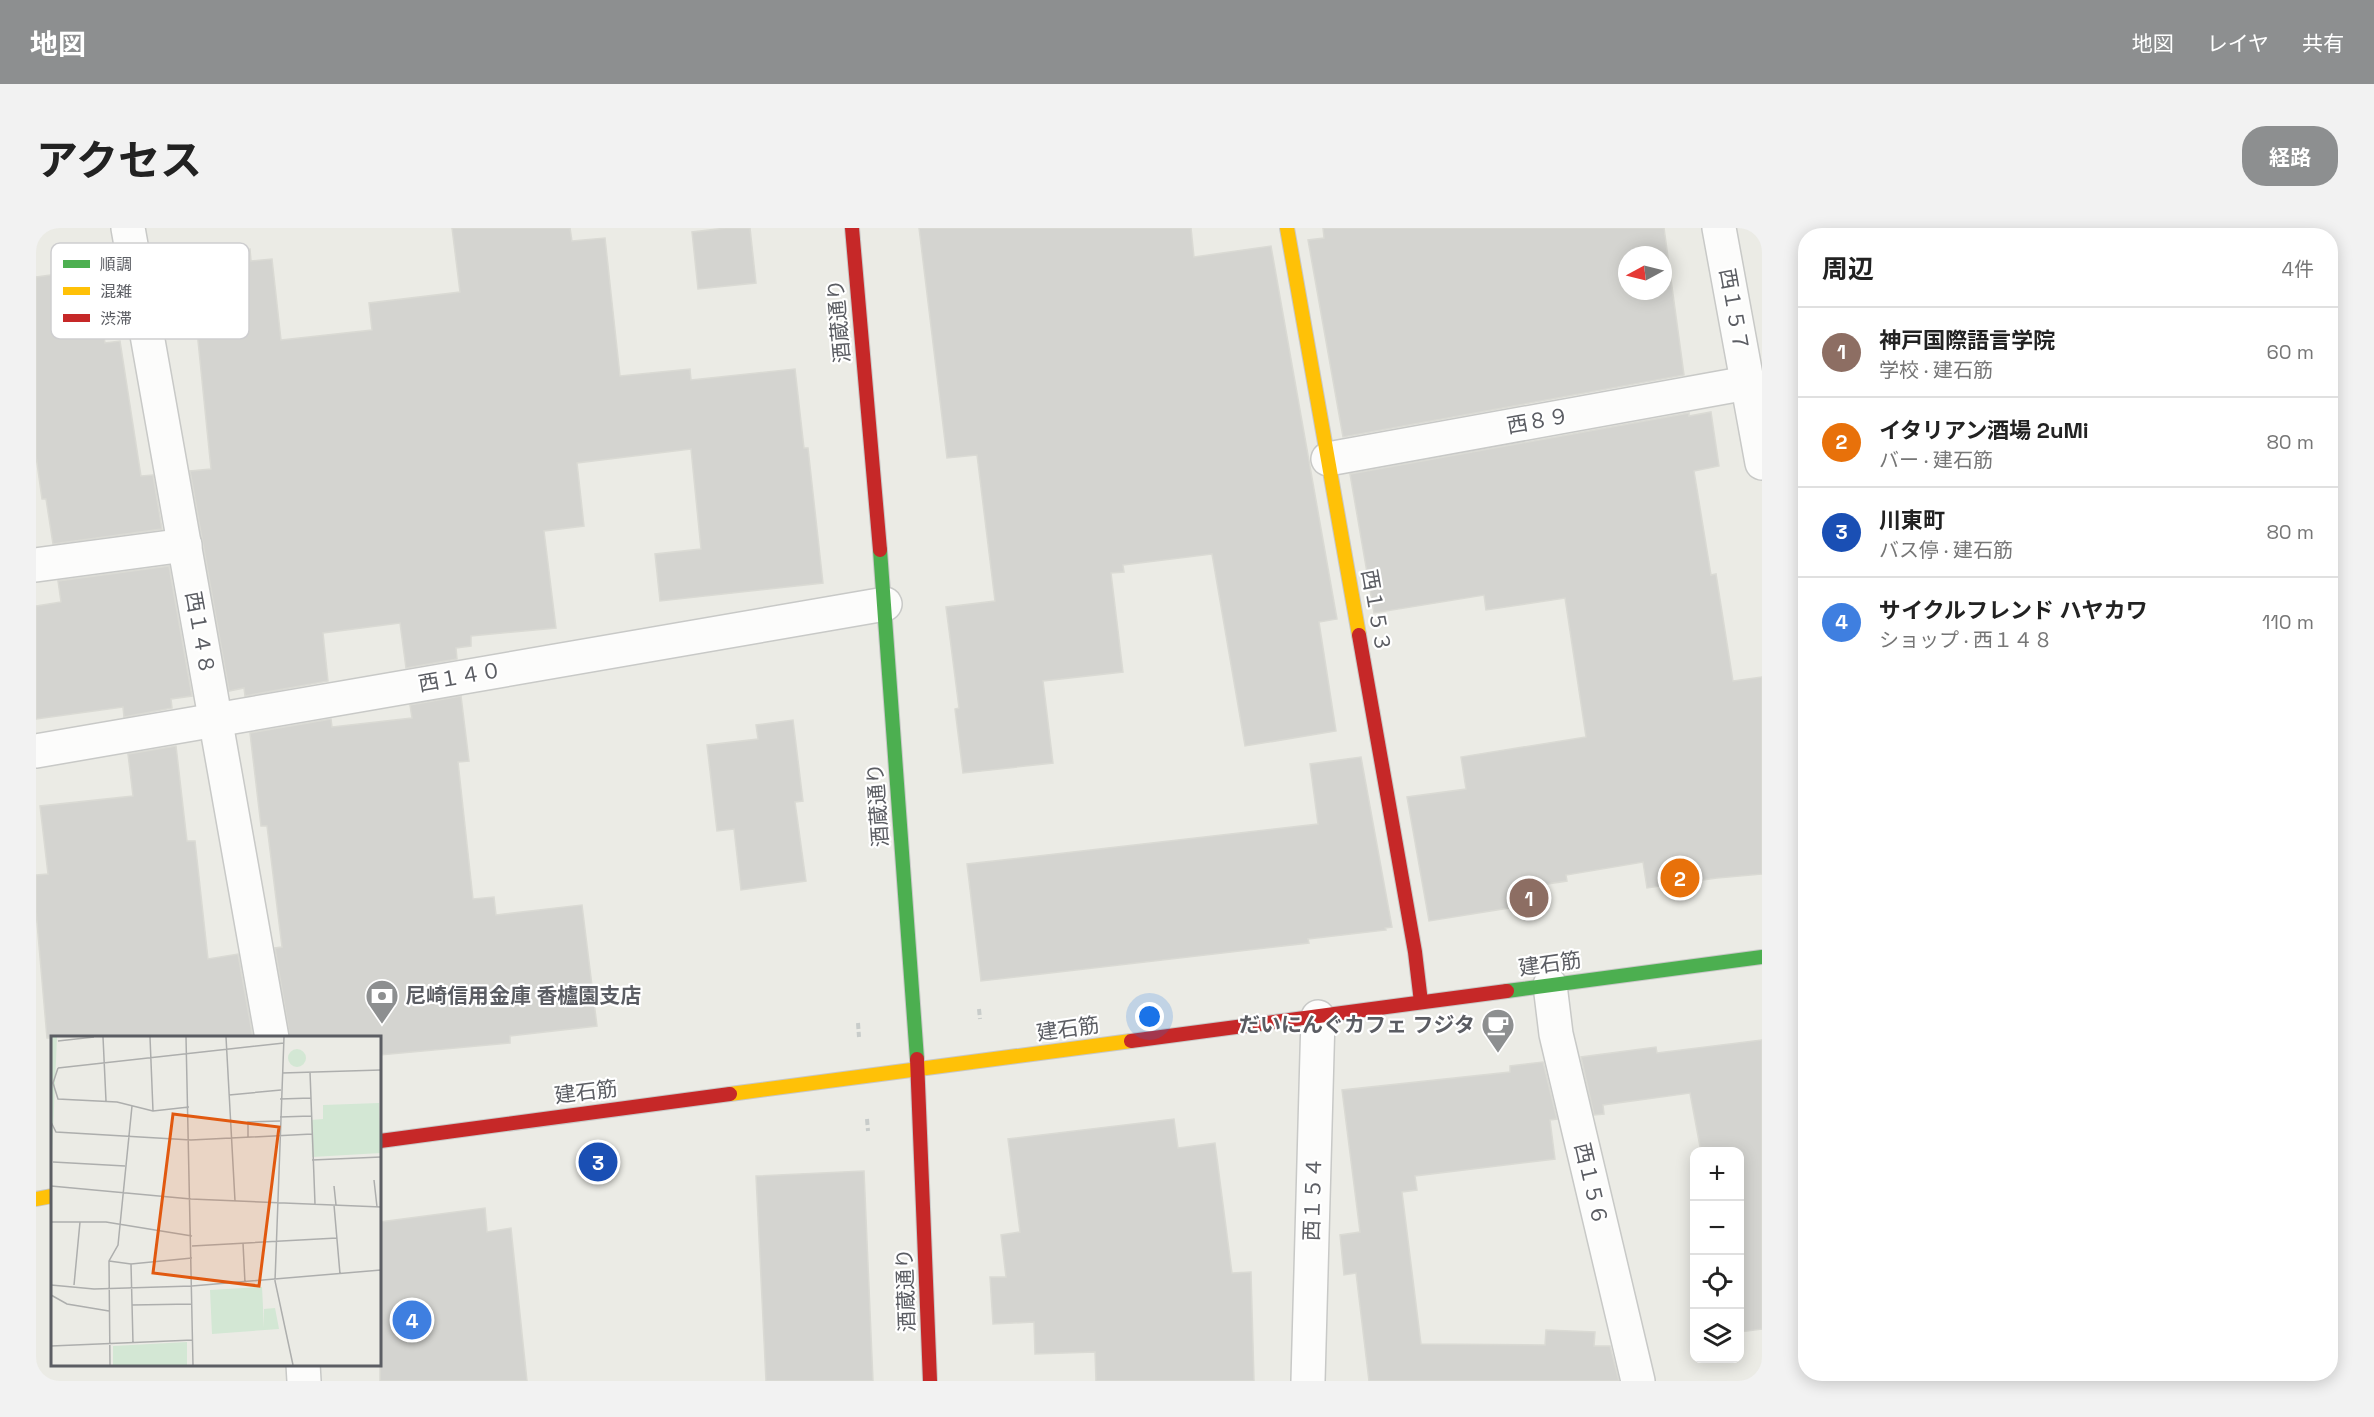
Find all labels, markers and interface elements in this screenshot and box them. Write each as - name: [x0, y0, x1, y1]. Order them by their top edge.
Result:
- text: 地図: [30, 26, 86, 62]
- text: 地図: [2132, 30, 2174, 57]
- text: レイヤ: [2207, 30, 2269, 57]
- text: 共有: [2302, 30, 2344, 57]
- button: 経路: [2242, 126, 2338, 186]
- text: アクセス: [36, 134, 202, 187]
- legend: [51, 243, 249, 339]
- north arrow: [1618, 246, 1672, 300]
- text: 周辺: [1822, 252, 1874, 286]
- text: 順調: [100, 254, 132, 275]
- text: 4件: [2282, 256, 2314, 282]
- street label: 西１５７: [1714, 266, 1755, 354]
- street label: 酒蔵通り: [821, 278, 856, 364]
- text: 混雑: [100, 281, 132, 302]
- text: 渋滞: [100, 308, 132, 329]
- text: 神戸国際語言学院: [1879, 326, 2055, 354]
- text: 1: [1837, 339, 1846, 365]
- text: 60 m: [2267, 339, 2314, 365]
- text: 学校 · 建石筋: [1879, 357, 1993, 383]
- street label: 西８９: [1505, 402, 1571, 439]
- text: イタリアン酒場 2uMi: [1879, 416, 2089, 444]
- text: 2: [1836, 429, 1847, 455]
- text: 80 m: [2266, 429, 2314, 455]
- text: バー · 建石筋: [1879, 447, 1993, 473]
- text: 川東町: [1879, 506, 1945, 534]
- text: 3: [1835, 519, 1848, 545]
- text: 80 m: [2266, 519, 2314, 545]
- text: バス停 · 建石筋: [1879, 537, 2013, 563]
- street label: 西１５３: [1356, 567, 1397, 655]
- street label: 西１４８: [180, 589, 221, 677]
- text: サイクルフレンド ハヤカワ: [1879, 596, 2148, 624]
- text: 4: [1835, 609, 1848, 635]
- text: 110 m: [2262, 609, 2314, 635]
- text: ショップ · 西１４８: [1879, 627, 2053, 653]
- street label: 西１４０: [416, 656, 504, 697]
- street label: 酒蔵通り: [861, 762, 894, 848]
- pin: 2: [1660, 856, 1700, 900]
- pin: 1: [1510, 876, 1548, 920]
- street label: 建石筋: [1517, 946, 1583, 981]
- bank icon: 尼崎信用金庫 香櫨園支店: [364, 978, 400, 1025]
- place label: 尼崎信用金庫 香櫨園支店: [405, 982, 641, 1009]
- your location: [1135, 1002, 1164, 1031]
- cafe icon: だいにんぐカフェ フジタ: [1480, 1007, 1516, 1054]
- street label: 建石筋: [1035, 1011, 1101, 1046]
- place label: だいにんぐカフェ フジタ: [1239, 1011, 1475, 1038]
- inset map: [51, 1036, 381, 1366]
- street label: 建石筋: [553, 1074, 619, 1109]
- pin: 3: [578, 1140, 618, 1184]
- street label: 西１５６: [1569, 1140, 1614, 1228]
- map controls: [1690, 1147, 1744, 1363]
- button: +: [1690, 1147, 1744, 1201]
- street label: 西１５４: [1298, 1157, 1327, 1241]
- button: −: [1690, 1201, 1744, 1255]
- street label: 酒蔵通り: [891, 1248, 920, 1332]
- button: locate: [1690, 1255, 1744, 1309]
- pin: 4: [392, 1298, 431, 1342]
- button: layers: [1690, 1309, 1744, 1363]

